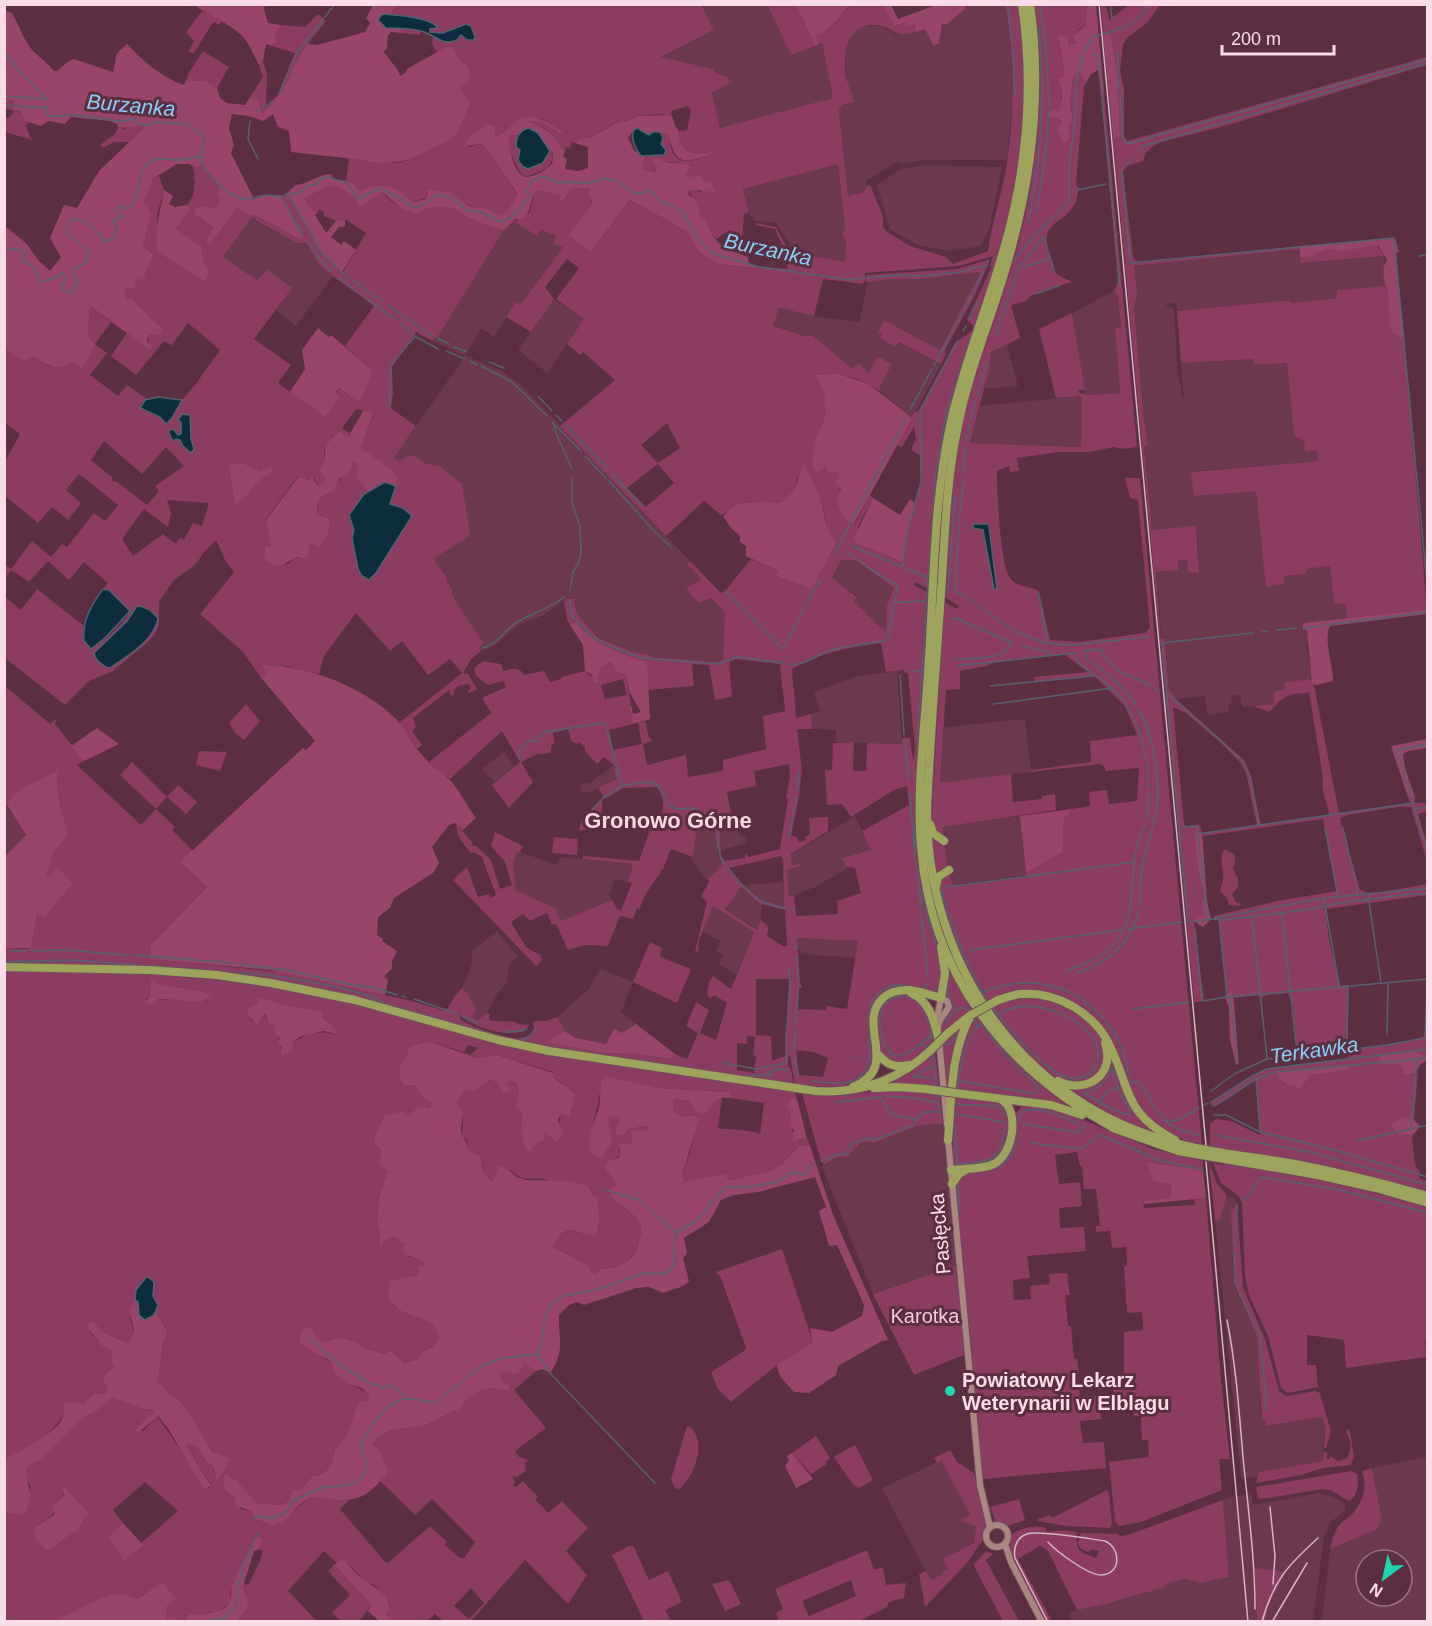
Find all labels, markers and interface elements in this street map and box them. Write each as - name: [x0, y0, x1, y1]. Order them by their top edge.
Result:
- scale bar: [1222, 18, 1334, 56]
- text: 200 m: [1231, 29, 1281, 49]
- water label: Burzanka: [86, 90, 176, 120]
- water label: Burzanka: [722, 229, 814, 269]
- district label: Gronowo Górne: [584, 808, 752, 833]
- water label: Terkawka: [1268, 1032, 1360, 1068]
- street label: Pasłęcka: [925, 1192, 954, 1275]
- park label: Karotka: [891, 1305, 960, 1327]
- place label: Powiatowy Lekarz Weterynarii w Elblągu: [962, 1369, 1169, 1414]
- marker: Powiatowy Lekarz Weterynarii w Elblągu: [943, 1384, 957, 1398]
- north arrow: [1354, 1548, 1414, 1608]
- text: N: [1367, 1580, 1386, 1600]

